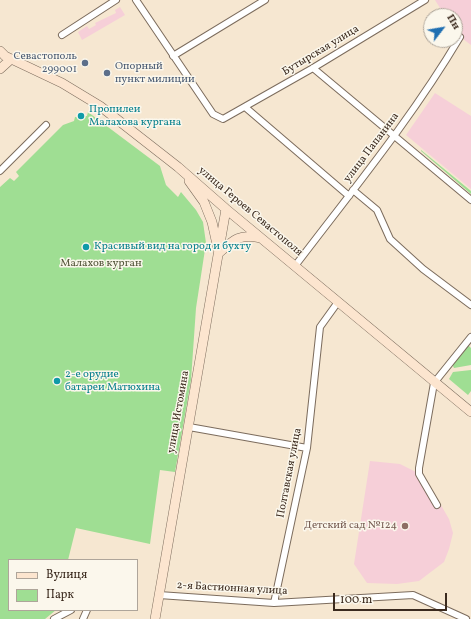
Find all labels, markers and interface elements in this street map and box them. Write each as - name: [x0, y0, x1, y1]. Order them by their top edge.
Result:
- north arrow: [423, 8, 463, 48]
- text: Пн: [442, 12, 463, 33]
- street label: Бутырская улица: [280, 23, 362, 79]
- place label: Севастополь 299001: [13, 50, 77, 76]
- marker: Севастополь 299001: [80, 58, 90, 68]
- place label: Опорный пункт милиции: [115, 60, 195, 86]
- marker: Опорный пункт милиции: [102, 68, 112, 78]
- place label: Пропилеи Малахова кургана: [89, 103, 181, 129]
- marker: Пропилеи Малахова кургана: [76, 111, 86, 121]
- street label: улица Папанина: [341, 111, 403, 185]
- street label: улица Героев Севастополя: [195, 164, 305, 260]
- place label: Красивый вид на город и бухту: [94, 240, 251, 254]
- marker: Красивый вид на город и бухту: [81, 242, 91, 252]
- park label: Малахов курган: [60, 257, 142, 271]
- place label: 2-е орудие батареи Матюхина: [65, 368, 160, 394]
- street label: улица Истомина: [165, 370, 193, 454]
- marker: 2-е орудие батареи Матюхина: [52, 376, 62, 386]
- street label: Полтавская улица: [275, 427, 305, 519]
- place label: Детский сад №124: [304, 519, 397, 533]
- marker: Детский сад №124: [400, 521, 410, 531]
- legend: [8, 559, 138, 611]
- text: Вулиця: [46, 567, 87, 583]
- street label: 2-я Бастионная улица: [176, 580, 288, 598]
- scale bar: [335, 585, 449, 611]
- text: Парк: [46, 587, 74, 603]
- text: 100 m: [340, 592, 372, 608]

